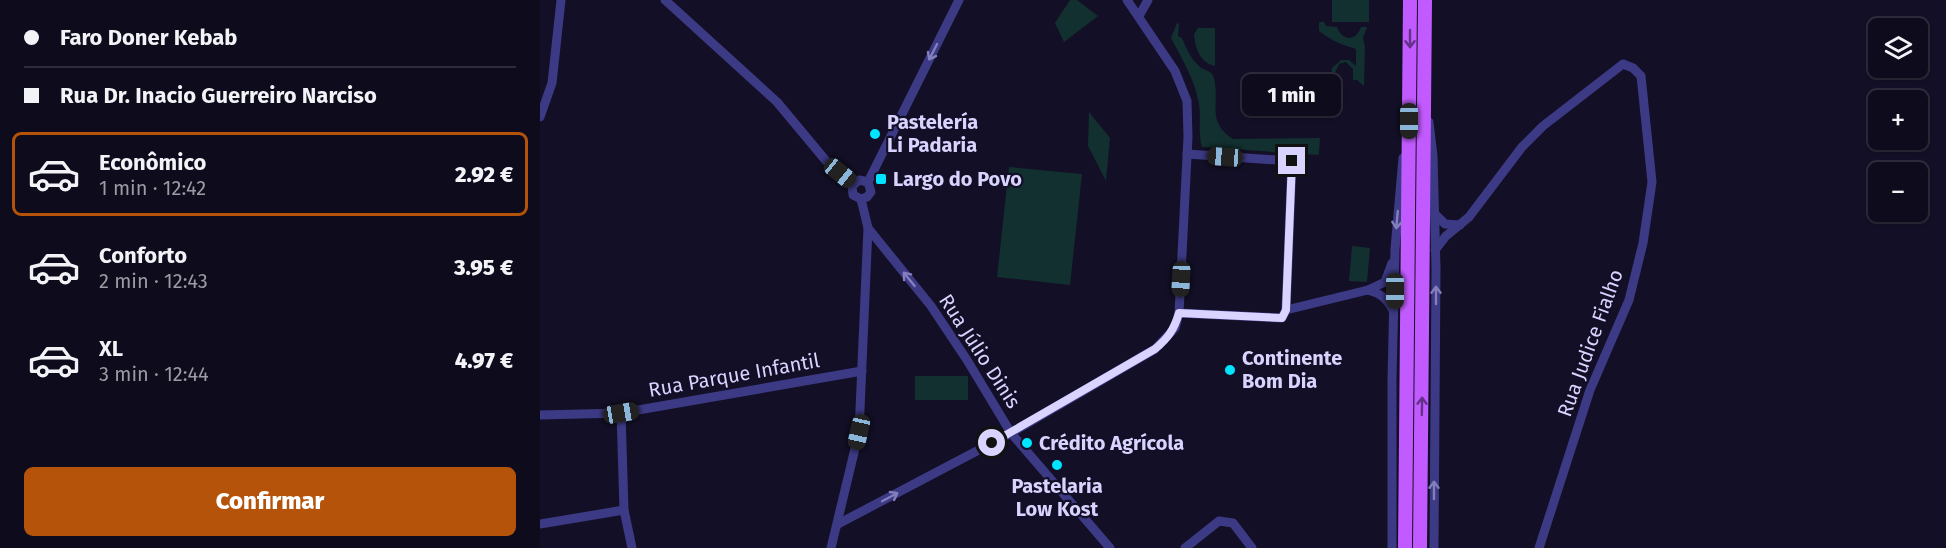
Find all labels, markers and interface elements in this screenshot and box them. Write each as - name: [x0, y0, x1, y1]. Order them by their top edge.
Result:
- map controls: [1868, 18, 1928, 222]
- button: layers: [1868, 18, 1928, 78]
- text: Faro Doner Kebab: [60, 24, 238, 51]
- one-way arrow: [1404, 29, 1416, 49]
- one-way arrow: [927, 43, 938, 61]
- callout: 1 min: [1242, 74, 1341, 116]
- text: Rua Dr. Inacio Guerreiro Narciso: [60, 82, 377, 109]
- text: 1 min: [1268, 83, 1315, 107]
- button: +: [1868, 90, 1928, 150]
- car: [1400, 103, 1418, 139]
- place label: Pastelería Li Padaria: [887, 110, 978, 157]
- marker: Pastelería Li Padaria: [868, 127, 882, 141]
- icon: car: [27, 147, 81, 201]
- car: [1206, 147, 1244, 167]
- route end: [1278, 147, 1305, 174]
- text: Econômico: [99, 149, 206, 176]
- car: [820, 155, 860, 191]
- text: 2.92 €: [455, 161, 513, 188]
- button: −: [1868, 162, 1928, 222]
- place label: Largo do Povo: [893, 167, 1022, 191]
- marker: Largo do Povo: [874, 172, 888, 186]
- text: 1 min · 12:42: [99, 176, 206, 200]
- one-way arrow: [1392, 210, 1403, 229]
- icon: car: [27, 240, 81, 294]
- text: Conforto: [99, 242, 187, 269]
- text: 3.95 €: [454, 254, 513, 281]
- car: [1171, 261, 1191, 297]
- street label: Rua Judice Fialho: [1552, 266, 1628, 420]
- text: 2 min · 12:43: [99, 269, 208, 293]
- one-way arrow: [903, 272, 916, 288]
- car: [1386, 273, 1404, 309]
- one-way arrow: [1430, 285, 1441, 305]
- street label: Rua Júlio Dinis: [934, 289, 1026, 413]
- icon: car: [27, 333, 81, 387]
- text: XL: [99, 335, 123, 362]
- place label: Continente Bom Dia: [1242, 346, 1342, 393]
- text: 4.97 €: [455, 347, 513, 374]
- street label: Rua Parque Infantil: [647, 348, 822, 402]
- text: 3 min · 12:44: [99, 362, 209, 386]
- marker: Continente Bom Dia: [1223, 363, 1237, 377]
- one-way arrow: [1416, 396, 1428, 416]
- car: [602, 401, 640, 425]
- car: [846, 412, 872, 452]
- route start: [978, 429, 1005, 456]
- place label: Crédito Agrícola: [1039, 431, 1184, 455]
- marker: Crédito Agrícola: [1020, 436, 1034, 450]
- marker: Pastelaria Low Kost: [1050, 458, 1064, 472]
- button: Confirmar: [24, 467, 516, 536]
- place label: Pastelaria Low Kost: [1011, 474, 1103, 521]
- one-way arrow: [1428, 480, 1440, 500]
- one-way arrow: [880, 491, 898, 502]

